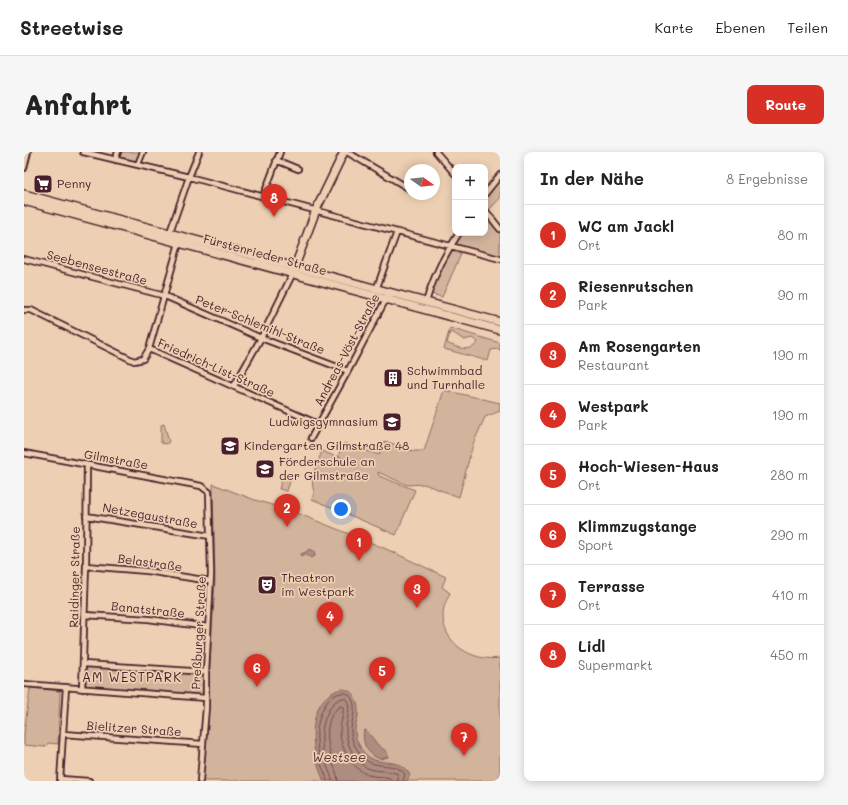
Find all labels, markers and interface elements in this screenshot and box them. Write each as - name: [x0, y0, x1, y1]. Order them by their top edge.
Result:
- text: Streetwise: [20, 15, 123, 40]
- text: Karte: [654, 18, 694, 37]
- text: Ebenen: [716, 18, 765, 37]
- text: Teilen: [787, 18, 828, 37]
- button: Route: [747, 85, 824, 124]
- text: Anfahrt: [24, 86, 132, 122]
- north arrow: [404, 164, 440, 200]
- map controls: [452, 164, 488, 236]
- button: +: [452, 164, 488, 200]
- text: In der Nähe: [540, 167, 644, 189]
- text: 8 Ergebnisse: [726, 170, 808, 187]
- supermarket icon: Penny: [32, 173, 54, 195]
- place label: Penny: [57, 175, 91, 191]
- pin: 8: [261, 184, 287, 217]
- button: −: [452, 200, 488, 236]
- text: WC am Jackl: [578, 216, 674, 236]
- text: 1: [550, 226, 556, 243]
- text: 80 m: [778, 226, 808, 243]
- street label: Fürstenrieder Straße: [202, 230, 329, 278]
- text: Ort: [578, 236, 601, 253]
- street label: Seebenseestraße: [45, 246, 149, 288]
- text: Riesenrutschen: [578, 276, 693, 296]
- text: 2: [549, 286, 557, 303]
- text: 90 m: [778, 286, 808, 303]
- street label: Andreas-Vöst-Straße: [310, 290, 383, 409]
- street label: Peter-Schlemihl-Straße: [193, 291, 327, 357]
- text: Park: [578, 296, 607, 313]
- street label: Friedrich-List-Straße: [155, 334, 278, 400]
- text: Am Rosengarten: [578, 336, 701, 356]
- text: 3: [549, 346, 557, 363]
- text: 190 m: [772, 346, 808, 363]
- text: Restaurant: [578, 356, 649, 373]
- place label: Schwimmbad und Turnhalle: [407, 362, 485, 392]
- building icon: Schwimmbad und Turnhalle: [382, 367, 404, 389]
- text: Westpark: [578, 396, 649, 416]
- text: 4: [549, 406, 557, 423]
- text: 190 m: [772, 406, 808, 423]
- school or university icon: Ludwigsgymnasium: [381, 411, 403, 433]
- place label: Ludwigsgymnasium: [269, 413, 378, 429]
- text: Park: [578, 416, 607, 433]
- school or university icon: Kindergarten Gilmstraße 48: [219, 435, 241, 457]
- place label: Kindergarten Gilmstraße 48: [244, 437, 409, 453]
- street label: Gilmstraße: [83, 446, 149, 473]
- place label: Förderschule an der Gilmstraße: [279, 453, 375, 483]
- text: Hoch-Wiesen-Haus: [578, 456, 719, 476]
- school or university icon: Förderschule an der Gilmstraße: [254, 458, 276, 480]
- text: 5: [549, 466, 557, 483]
- text: 280 m: [770, 466, 808, 483]
- text: Ort: [578, 476, 601, 493]
- pin: 2: [274, 494, 300, 527]
- street label: Netzegaustraße: [101, 499, 199, 531]
- your location: [331, 499, 351, 519]
- text: Klimmzugstange: [578, 516, 697, 536]
- street label: Raidinger Straße: [65, 526, 83, 628]
- text: 6: [549, 526, 557, 543]
- text: 290 m: [771, 526, 808, 543]
- pin: 1: [346, 528, 372, 561]
- text: Sport: [578, 536, 613, 553]
- street label: Belastraße: [117, 550, 183, 574]
- place label: Theatron im Westpark: [281, 569, 354, 599]
- theatre icon: Theatron im Westpark: [256, 574, 278, 596]
- pin: 3: [404, 575, 430, 608]
- street label: Preßburger Straße: [187, 576, 209, 690]
- text: Terrasse: [578, 576, 645, 596]
- text: 7: [549, 586, 557, 603]
- text: 410 m: [772, 586, 808, 603]
- text: Ort: [578, 596, 601, 613]
- street label: Banatstraße: [110, 597, 186, 621]
- pin: 4: [317, 602, 343, 635]
- text: Lidl: [578, 636, 605, 656]
- text: 8: [549, 646, 557, 663]
- text: 450 m: [770, 646, 808, 663]
- pin: 6: [244, 654, 270, 687]
- text: Supermarkt: [578, 656, 653, 673]
- pin: 5: [369, 657, 395, 690]
- district label: AM WESTPARK: [82, 668, 182, 685]
- street label: Bielitzer Straße: [86, 717, 182, 739]
- pin: 7: [451, 723, 477, 756]
- water label: Westsee: [312, 748, 366, 765]

